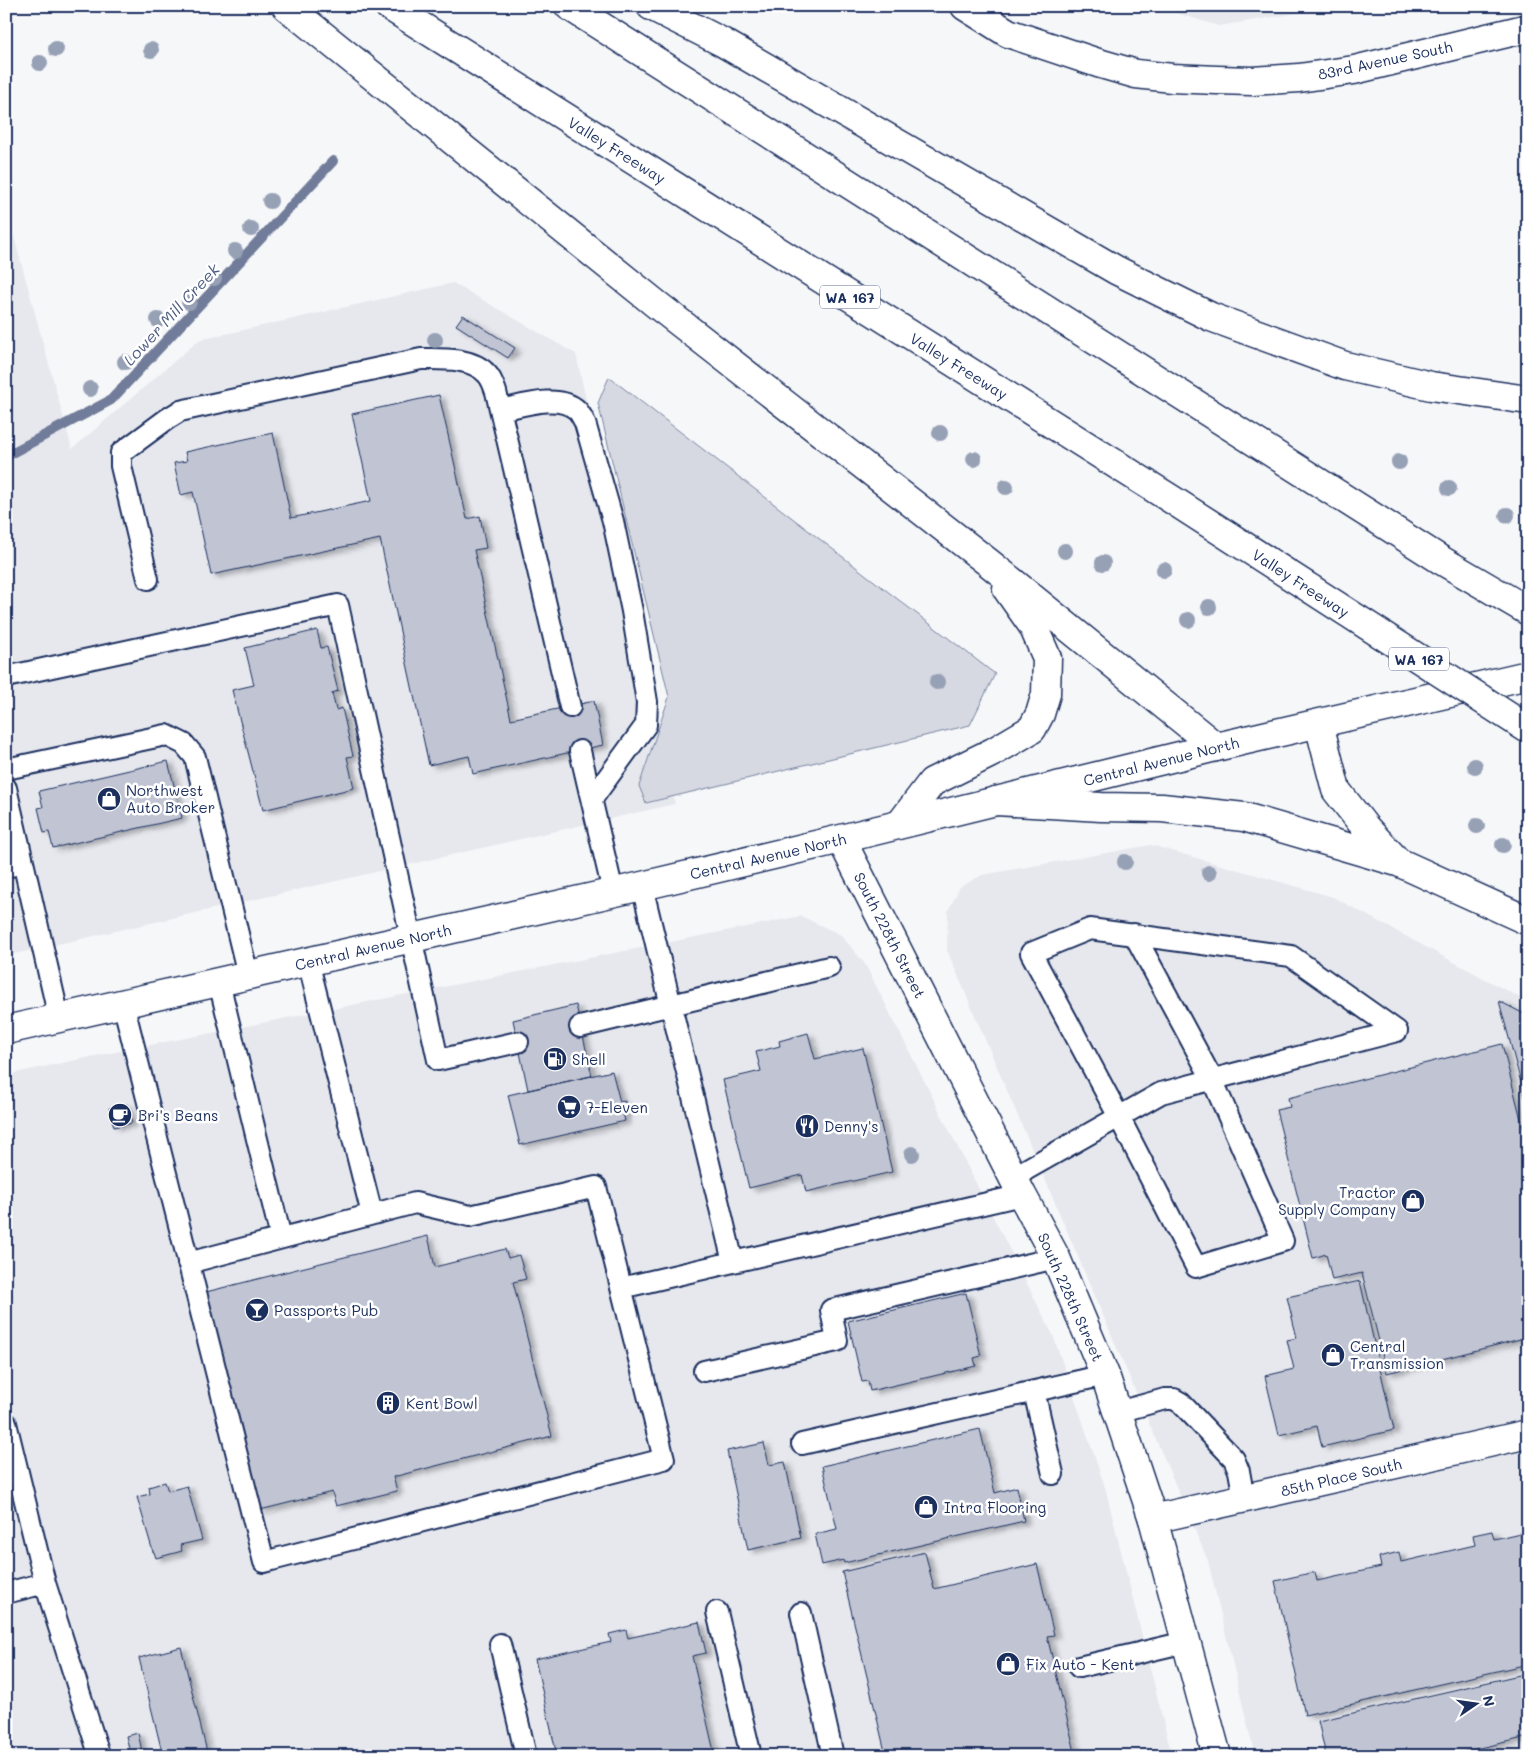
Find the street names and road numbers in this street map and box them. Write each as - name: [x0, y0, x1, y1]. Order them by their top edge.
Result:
- street label: 83rd Avenue South: [1316, 36, 1454, 84]
- street label: Valley Freeway: [564, 112, 670, 188]
- road number: WA 167: [820, 286, 880, 308]
- street label: Valley Freeway: [906, 328, 1012, 404]
- street label: Valley Freeway: [1249, 544, 1353, 622]
- road number: WA 167: [1389, 648, 1449, 671]
- street label: Central Avenue North: [1081, 732, 1241, 790]
- street label: Central Avenue North: [688, 828, 848, 884]
- street label: South 228th Street: [850, 869, 930, 1001]
- street label: Central Avenue North: [293, 919, 453, 975]
- street label: South 228th Street: [1034, 1230, 1108, 1364]
- street label: 85th Place South: [1279, 1453, 1403, 1501]

